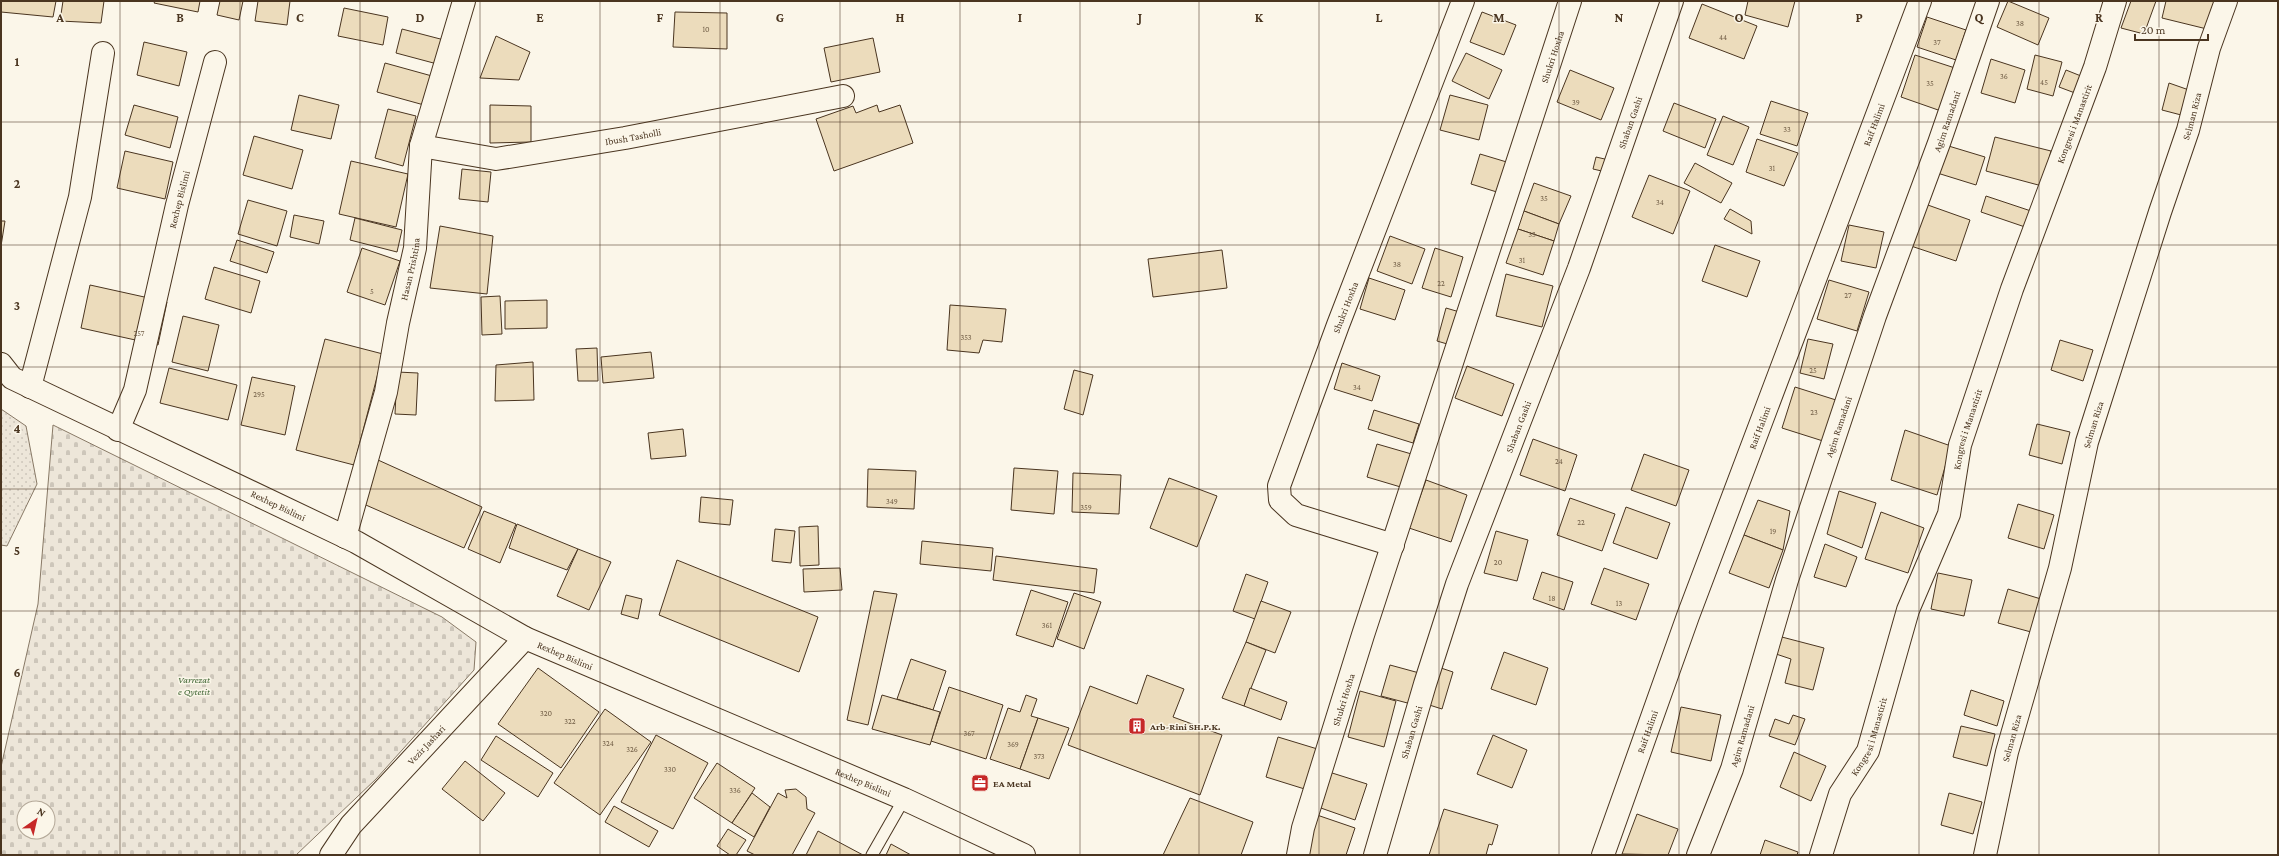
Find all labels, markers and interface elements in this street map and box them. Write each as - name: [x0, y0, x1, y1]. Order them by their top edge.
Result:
- text: A: [55, 10, 64, 25]
- text: B: [176, 10, 184, 25]
- text: C: [296, 10, 304, 25]
- text: D: [416, 10, 425, 25]
- text: E: [536, 10, 544, 25]
- text: F: [657, 10, 664, 25]
- text: G: [776, 10, 784, 25]
- text: H: [896, 10, 905, 25]
- text: I: [1018, 10, 1022, 25]
- text: J: [1136, 10, 1142, 25]
- text: K: [1255, 10, 1264, 25]
- text: L: [1376, 10, 1383, 25]
- text: M: [1493, 10, 1505, 25]
- text: N: [1615, 10, 1624, 25]
- text: O: [1735, 10, 1744, 25]
- text: P: [1855, 10, 1863, 25]
- text: Q: [1975, 10, 1985, 25]
- text: R: [2095, 10, 2103, 25]
- scale bar: [2135, 16, 2208, 42]
- house number: 38: [2016, 19, 2024, 28]
- text: 20 m: [2141, 23, 2166, 37]
- house number: 10: [702, 25, 710, 34]
- street label: Shukri Hoxha: [1538, 29, 1566, 84]
- house number: 44: [1719, 33, 1727, 42]
- house number: 37: [1933, 38, 1941, 47]
- text: 1: [15, 54, 20, 69]
- house number: 36: [2000, 72, 2008, 81]
- house number: 45: [2040, 78, 2048, 87]
- house number: 35: [1926, 79, 1934, 88]
- street label: Kongresi i Manastirit: [2054, 82, 2094, 165]
- street label: Agim Ramadani: [1931, 89, 1962, 153]
- street label: Selman Riza: [2180, 91, 2203, 141]
- street label: Shaban Gashi: [1616, 95, 1644, 150]
- house number: 39: [1572, 98, 1580, 107]
- street label: Raif Halimi: [1860, 101, 1887, 147]
- house number: 33: [1783, 125, 1791, 134]
- street label: Ibush Tasholli: [604, 126, 662, 147]
- house number: 31: [1769, 164, 1776, 173]
- street label: Rexhep Bislimi: [166, 169, 192, 229]
- text: 2: [14, 176, 21, 191]
- house number: 35: [1540, 194, 1548, 203]
- house number: 34: [1656, 198, 1664, 207]
- house number: 33: [1528, 230, 1536, 239]
- street label: Hasan Prishtina: [398, 237, 421, 301]
- house number: 31: [1519, 256, 1526, 265]
- house number: 38: [1393, 260, 1401, 269]
- house number: 22: [1437, 279, 1445, 288]
- street label: Shukri Hoxha: [1330, 280, 1360, 335]
- house number: 5: [370, 287, 374, 296]
- house number: 27: [1844, 291, 1852, 300]
- text: 3: [14, 298, 20, 313]
- house number: 257: [133, 329, 145, 338]
- house number: 353: [960, 333, 972, 342]
- house number: 25: [1809, 366, 1817, 375]
- house number: 34: [1353, 383, 1361, 392]
- street label: Kongresi i Manastirit: [1951, 387, 1984, 471]
- house number: 295: [253, 390, 265, 399]
- street label: Agim Ramadani: [1823, 394, 1854, 459]
- street label: Shaban Gashi: [1503, 399, 1533, 454]
- street label: Selman Riza: [2080, 399, 2105, 449]
- street label: Raif Halimi: [1746, 404, 1772, 450]
- house number: 23: [1810, 408, 1818, 417]
- text: 4: [13, 421, 21, 436]
- house number: 24: [1555, 457, 1563, 466]
- street label: Rexhep Bislimi: [249, 487, 308, 523]
- house number: 349: [886, 497, 898, 506]
- house number: 359: [1080, 503, 1092, 512]
- house number: 22: [1577, 518, 1585, 527]
- house number: 19: [1770, 527, 1776, 536]
- text: 5: [14, 543, 20, 558]
- house number: 20: [1494, 558, 1503, 567]
- house number: 18: [1549, 594, 1555, 603]
- house number: 13: [1616, 599, 1622, 608]
- house number: 361: [1042, 621, 1053, 630]
- street label: Rexhep Bislimi: [536, 638, 595, 672]
- text: 6: [13, 665, 21, 680]
- street label: Shukri Hoxha: [1330, 672, 1356, 727]
- park label: Varrezat e Qytetit: [178, 674, 211, 697]
- street label: Kongresi i Manastirit: [1848, 695, 1889, 778]
- street label: Agim Ramadani: [1727, 703, 1756, 768]
- street label: Shaban Gashi: [1398, 704, 1424, 760]
- street label: Raif Halimi: [1634, 708, 1660, 754]
- house number: 320: [540, 709, 553, 718]
- street label: Selman Riza: [2000, 713, 2023, 763]
- building icon: Arb-Rini SH.P.K.: [1127, 716, 1147, 736]
- house number: 322: [564, 717, 576, 726]
- place label: Arb-Rini SH.P.K.: [1149, 721, 1221, 732]
- street label: Vezir Jashari: [405, 722, 447, 766]
- house number: 367: [963, 729, 975, 738]
- house number: 324: [602, 739, 614, 748]
- house number: 369: [1007, 740, 1019, 749]
- house number: 326: [626, 745, 638, 754]
- house number: 373: [1033, 752, 1045, 761]
- house number: 330: [664, 765, 677, 774]
- street label: Rexhep Bislimi: [834, 765, 893, 799]
- office icon: EA Metal: [970, 773, 990, 793]
- place label: EA Metal: [993, 778, 1031, 789]
- house number: 336: [729, 786, 741, 795]
- north arrow: [16, 800, 56, 840]
- text: N: [35, 805, 48, 819]

